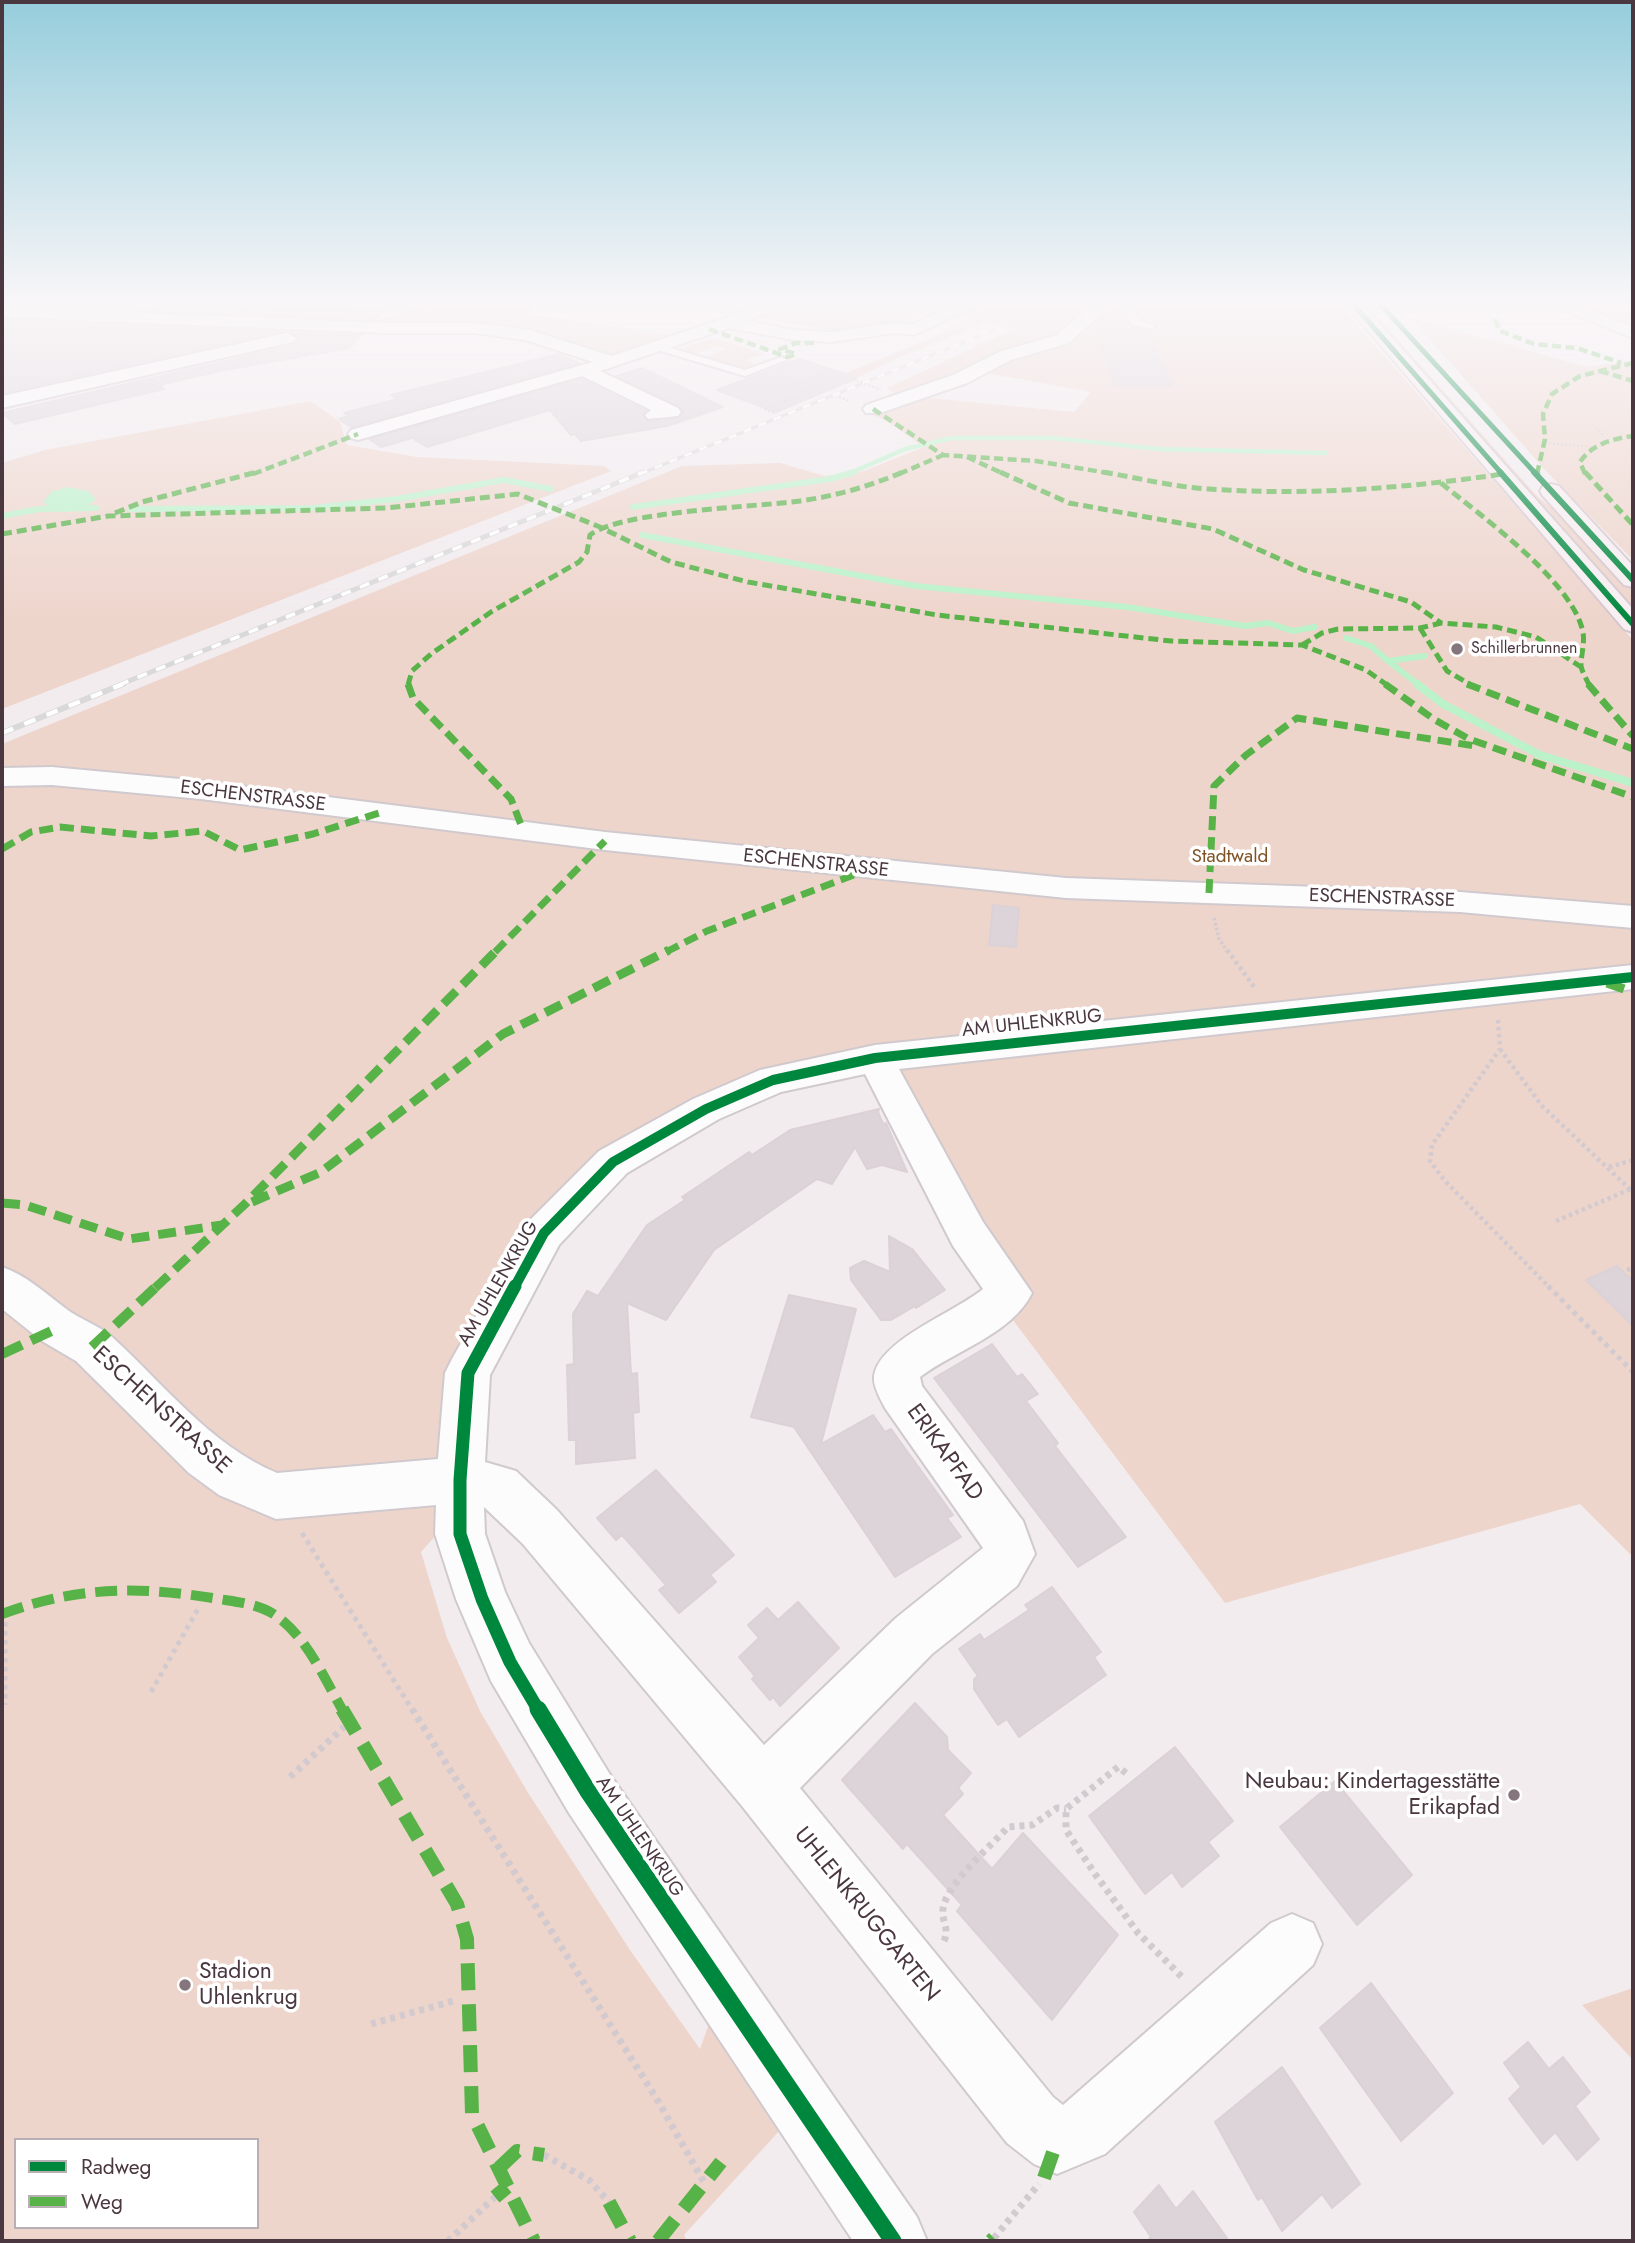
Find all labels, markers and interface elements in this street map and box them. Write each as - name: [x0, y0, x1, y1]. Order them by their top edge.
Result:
- place label: Schillerbrunnen: [1471, 639, 1578, 659]
- marker: Schillerbrunnen: [1449, 641, 1465, 657]
- street label: ESCHENSTRASSE: [179, 777, 327, 817]
- street label: ESCHENSTRASSE: [742, 845, 890, 883]
- park label: Stadtwald: [1192, 846, 1268, 868]
- street label: ESCHENSTRASSE: [1308, 885, 1456, 913]
- street label: AM UHLENKRUG: [961, 1005, 1103, 1043]
- street label: AM UHLENKRUG: [454, 1217, 544, 1351]
- street label: ESCHENSTRASSE: [86, 1341, 236, 1481]
- street label: ERIKAPFAD: [900, 1399, 988, 1507]
- place label: Neubau: Kindertagesstätte Erikapfad: [1245, 1768, 1500, 1822]
- street label: AM UHLENKRUG: [590, 1772, 688, 1902]
- marker: Neubau: Kindertagesstätte Erikapfad: [1506, 1787, 1522, 1803]
- street label: UHLENKRUGGARTEN: [787, 1822, 945, 2008]
- place label: Stadion Uhlenkrug: [199, 1958, 298, 2012]
- marker: Stadion Uhlenkrug: [177, 1977, 193, 1993]
- legend: [14, 2138, 259, 2229]
- text: Radweg: [81, 2152, 152, 2182]
- text: Weg: [81, 2187, 123, 2217]

